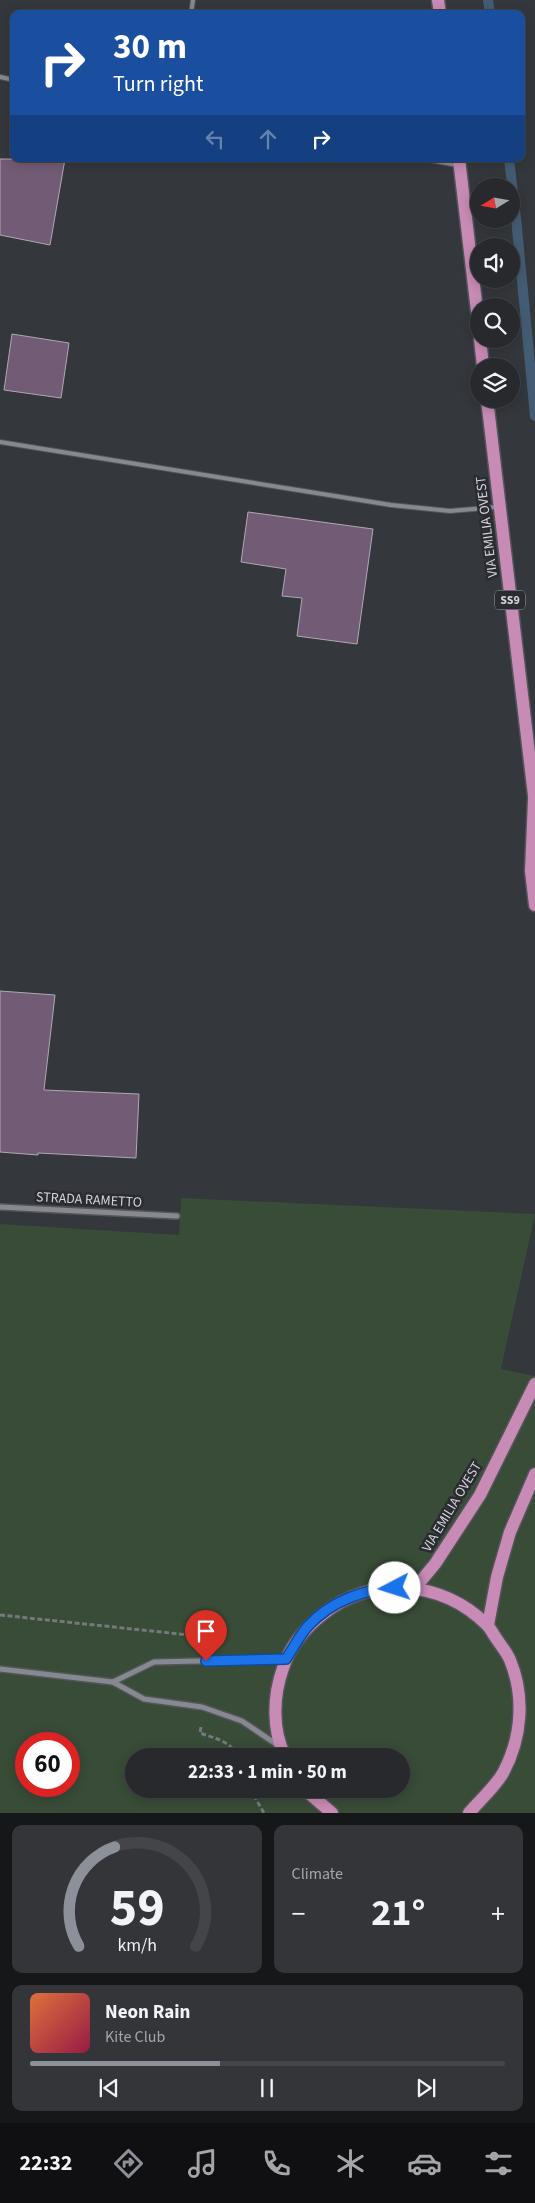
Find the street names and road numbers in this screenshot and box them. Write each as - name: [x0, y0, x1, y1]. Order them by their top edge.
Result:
- street label: VIA EMILIA OVEST: [471, 475, 503, 579]
- road number: SS9: [495, 590, 525, 610]
- street label: STRADA RAMETTO: [35, 1187, 143, 1213]
- street label: VIA EMILIA OVEST: [417, 1458, 487, 1556]

